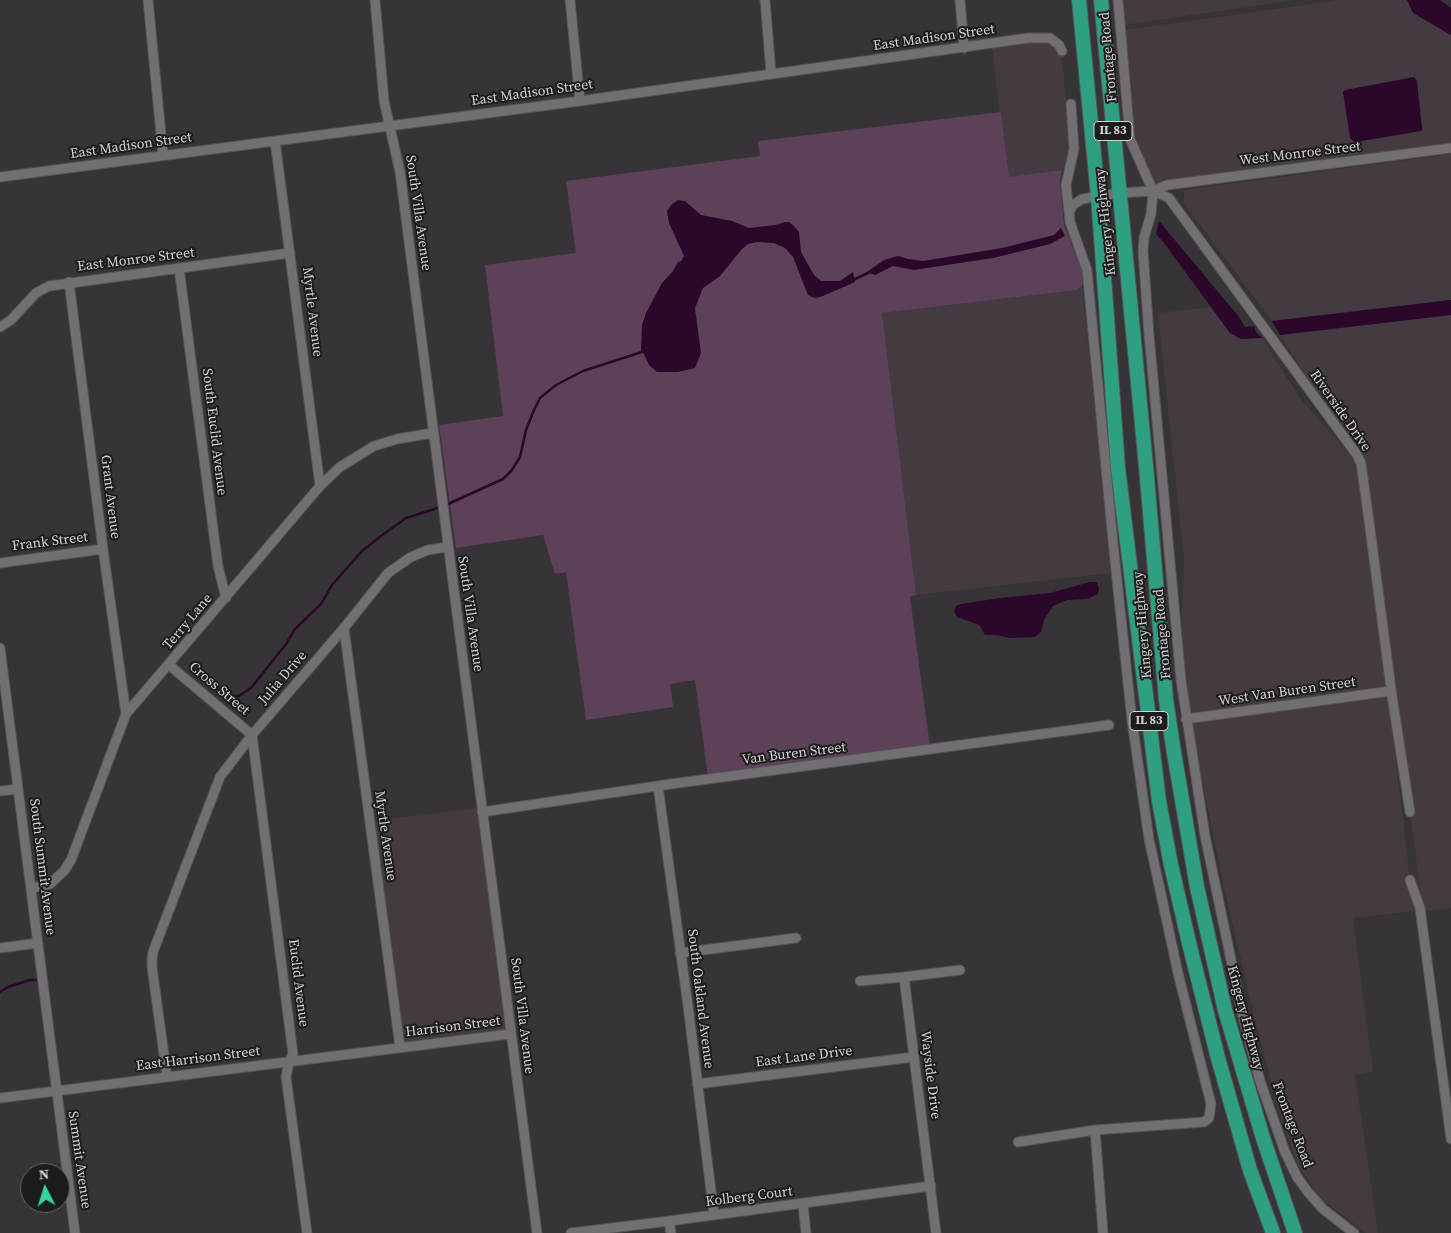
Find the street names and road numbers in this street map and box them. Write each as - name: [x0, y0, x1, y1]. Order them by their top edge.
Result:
- street label: Frontage Road: [1097, 11, 1121, 103]
- street label: East Madison Street: [872, 21, 996, 55]
- street label: East Madison Street: [470, 76, 594, 110]
- road number: IL 83: [1094, 122, 1132, 140]
- street label: East Madison Street: [69, 129, 193, 163]
- street label: West Monroe Street: [1238, 138, 1362, 170]
- street label: South Villa Avenue: [402, 154, 434, 272]
- street label: Kingery Highway: [1092, 168, 1120, 276]
- street label: East Monroe Street: [76, 244, 196, 276]
- street label: Myrtle Avenue: [298, 266, 326, 358]
- street label: Riverside Drive: [1306, 367, 1374, 455]
- street label: South Euclid Avenue: [198, 368, 230, 496]
- street label: Grant Avenue: [97, 454, 123, 540]
- street label: Frank Street: [11, 529, 89, 555]
- street label: South Villa Avenue: [454, 555, 486, 673]
- street label: Kingery Highway: [1130, 571, 1156, 679]
- street label: Frontage Road: [1151, 588, 1175, 680]
- street label: Terry Lane: [160, 591, 216, 653]
- street label: Julia Drive: [255, 648, 311, 708]
- street label: Cross Street: [185, 659, 253, 719]
- street label: West Van Buren Street: [1217, 674, 1357, 710]
- road number: IL 83: [1130, 711, 1168, 730]
- street label: Van Buren Street: [741, 739, 847, 769]
- street label: Myrtle Avenue: [370, 790, 400, 882]
- street label: South Summit Avenue: [25, 798, 59, 936]
- street label: South Oakland Avenue: [683, 928, 717, 1070]
- street label: Euclid Avenue: [284, 938, 312, 1028]
- street label: South Villa Avenue: [507, 957, 537, 1075]
- street label: Kingery Highway: [1223, 964, 1267, 1072]
- street label: Harrison Street: [405, 1013, 501, 1041]
- street label: Wayside Drive: [916, 1030, 944, 1120]
- street label: East Harrison Street: [135, 1043, 261, 1075]
- street label: East Lane Drive: [755, 1043, 853, 1071]
- street label: Frontage Road: [1268, 1080, 1316, 1170]
- street label: Summit Avenue: [64, 1110, 94, 1210]
- street label: Kolberg Court: [705, 1183, 793, 1211]

